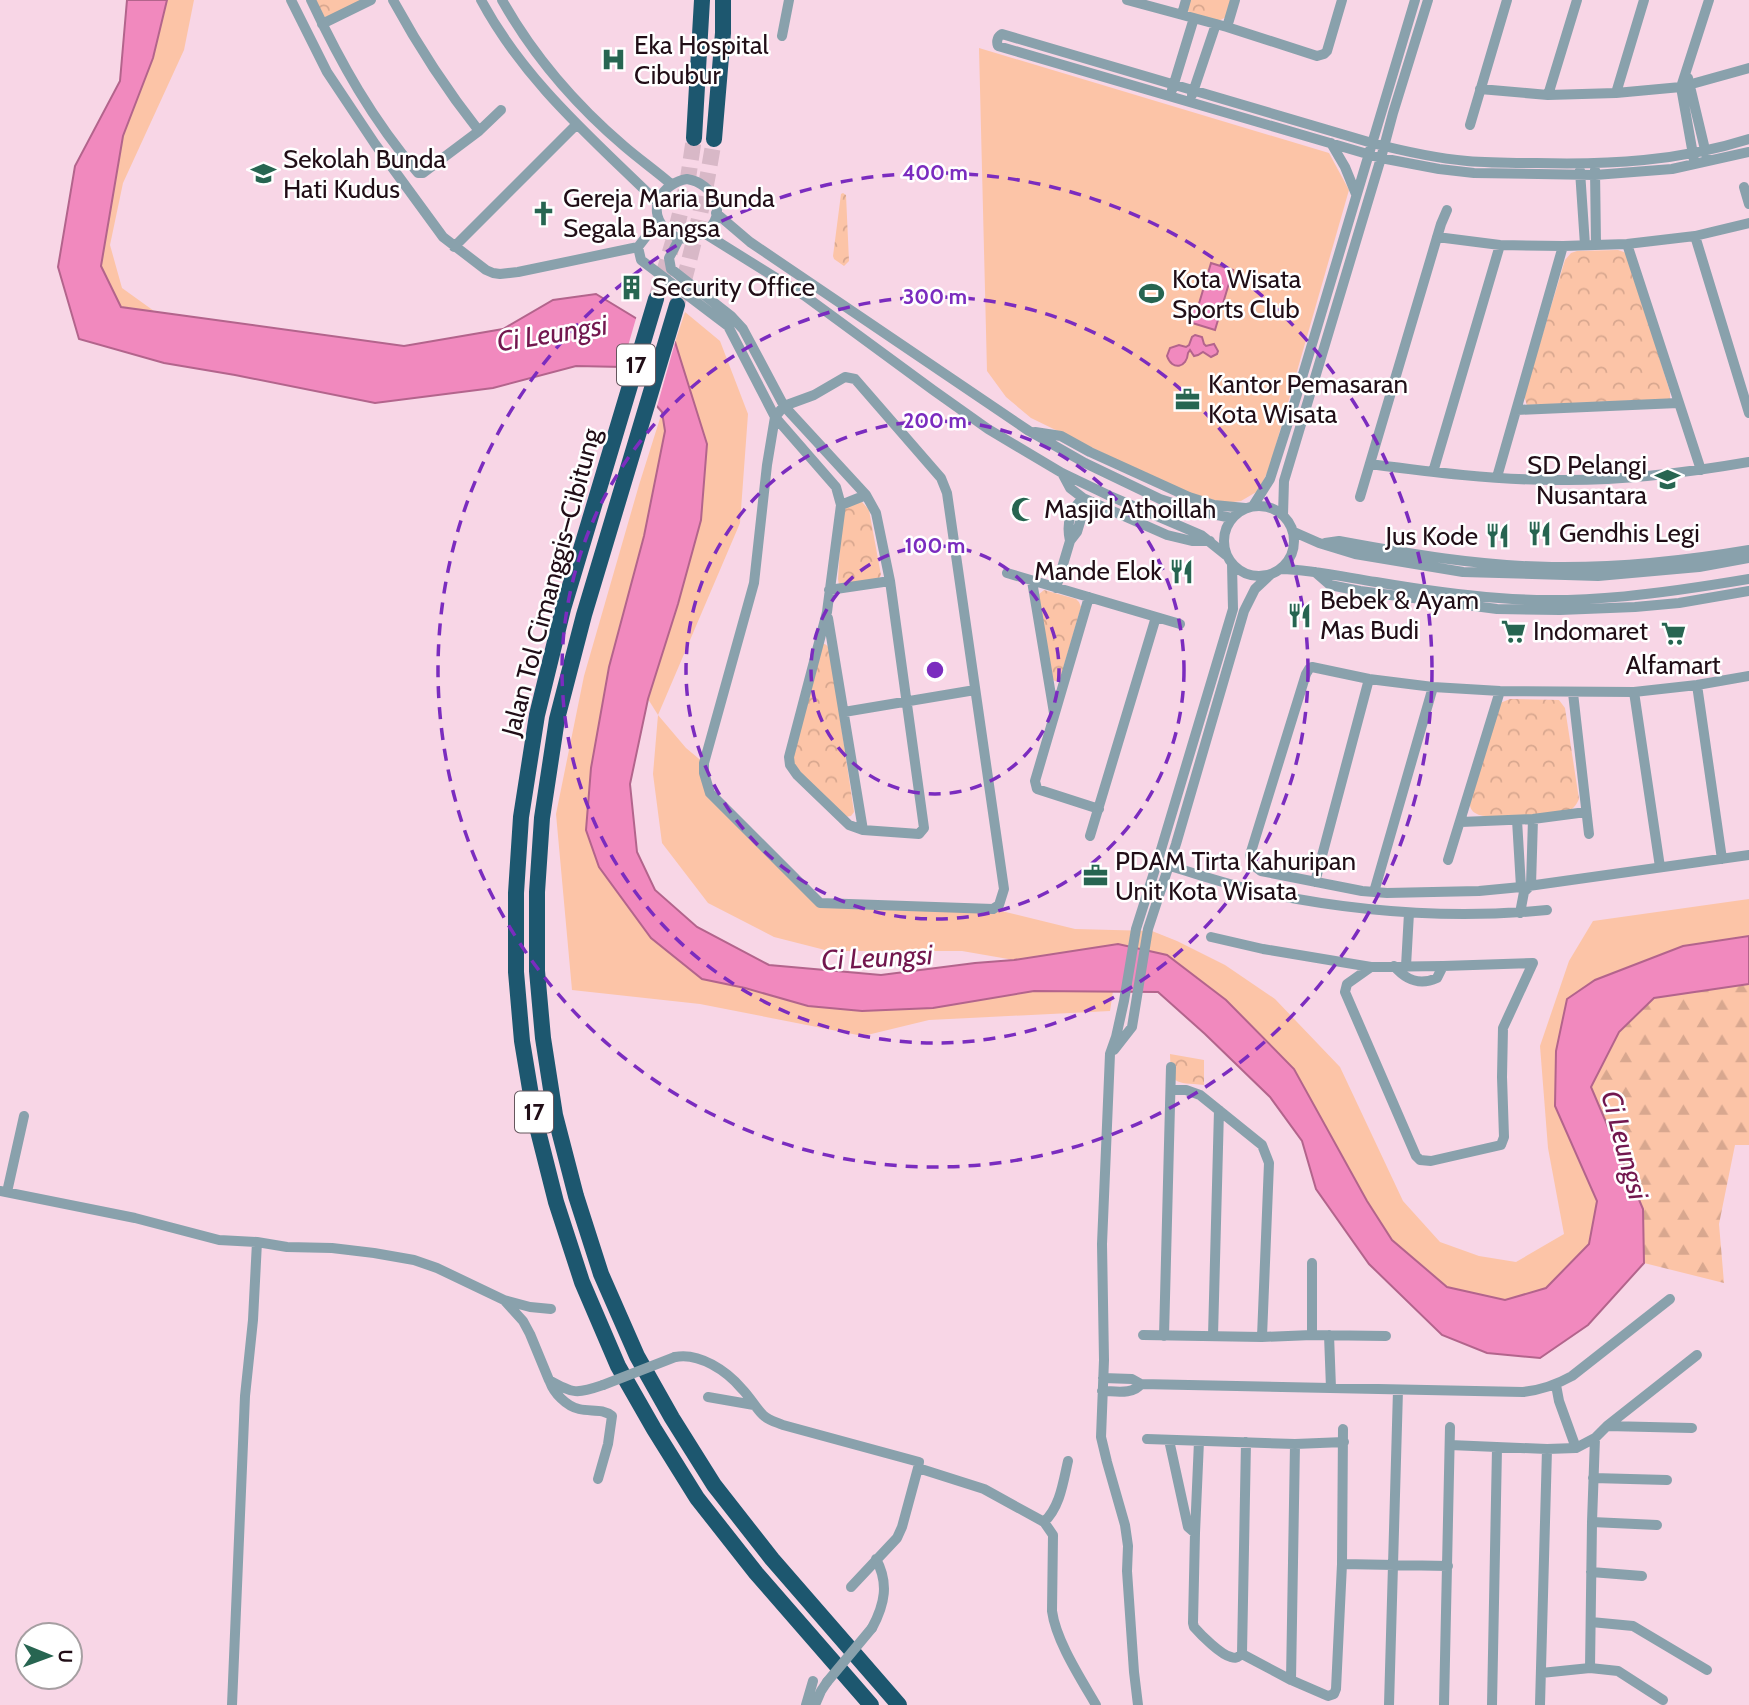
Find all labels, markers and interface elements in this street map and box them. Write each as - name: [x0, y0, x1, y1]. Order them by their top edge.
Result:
- place label: Eka Hospital Cibubur: [634, 29, 769, 91]
- hospital icon: Eka Hospital Cibubur: [600, 46, 628, 74]
- place label: Sekolah Bunda Hati Kudus: [283, 143, 446, 205]
- school or university icon: Sekolah Bunda Hati Kudus: [249, 160, 277, 188]
- text: 400 m: [902, 160, 968, 185]
- place label: Gereja Maria Bunda Segala Bangsa: [563, 182, 775, 244]
- church icon: Gereja Maria Bunda Segala Bangsa: [529, 199, 557, 227]
- place label: Kota Wisata Sports Club: [1172, 263, 1302, 325]
- place label: Security Office: [652, 271, 815, 303]
- building icon: Security Office: [618, 273, 646, 301]
- sports icon: Kota Wisata Sports Club: [1138, 280, 1166, 308]
- text: 300 m: [903, 284, 967, 309]
- water label: Ci Leungsi: [494, 307, 611, 359]
- road number: 17: [617, 344, 655, 386]
- place label: Kantor Pemasaran Kota Wisata: [1208, 368, 1408, 430]
- office icon: Kantor Pemasaran Kota Wisata: [1174, 385, 1202, 413]
- text: 200 m: [903, 408, 967, 433]
- street label: Jalan Tol Cimanggis–Cibitung: [494, 424, 608, 740]
- place label: SD Pelangi Nusantara: [1527, 449, 1648, 511]
- school or university icon: SD Pelangi Nusantara: [1653, 466, 1681, 494]
- place label: Masjid Athoillah: [1044, 493, 1216, 525]
- mosque icon: Masjid Athoillah: [1010, 495, 1038, 523]
- place label: Gendhis Legi: [1559, 517, 1700, 549]
- restaurant icon: Gendhis Legi: [1525, 519, 1553, 547]
- place label: Jus Kode: [1385, 520, 1478, 552]
- restaurant icon: Jus Kode: [1484, 522, 1512, 550]
- text: 100 m: [905, 533, 965, 558]
- place label: Mande Elok: [1034, 555, 1162, 587]
- restaurant icon: Mande Elok: [1168, 557, 1196, 585]
- place label: Bebek & Ayam Mas Budi: [1320, 584, 1479, 646]
- restaurant icon: Bebek & Ayam Mas Budi: [1286, 601, 1314, 629]
- place label: Indomaret: [1533, 615, 1648, 647]
- supermarket icon: Indomaret: [1499, 617, 1527, 645]
- supermarket icon: Alfamart: [1659, 619, 1687, 647]
- place label: Alfamart: [1625, 649, 1721, 681]
- centre of rings: [923, 658, 947, 682]
- place label: PDAM Tirta Kahuripan Unit Kota Wisata: [1115, 845, 1356, 907]
- office icon: PDAM Tirta Kahuripan Unit Kota Wisata: [1081, 862, 1109, 890]
- water label: Ci Leungsi: [820, 937, 935, 977]
- water label: Ci Leungsi: [1594, 1087, 1656, 1204]
- road number: 17: [515, 1092, 553, 1132]
- north arrow: [14, 1621, 84, 1691]
- text: U: [54, 1649, 77, 1663]

